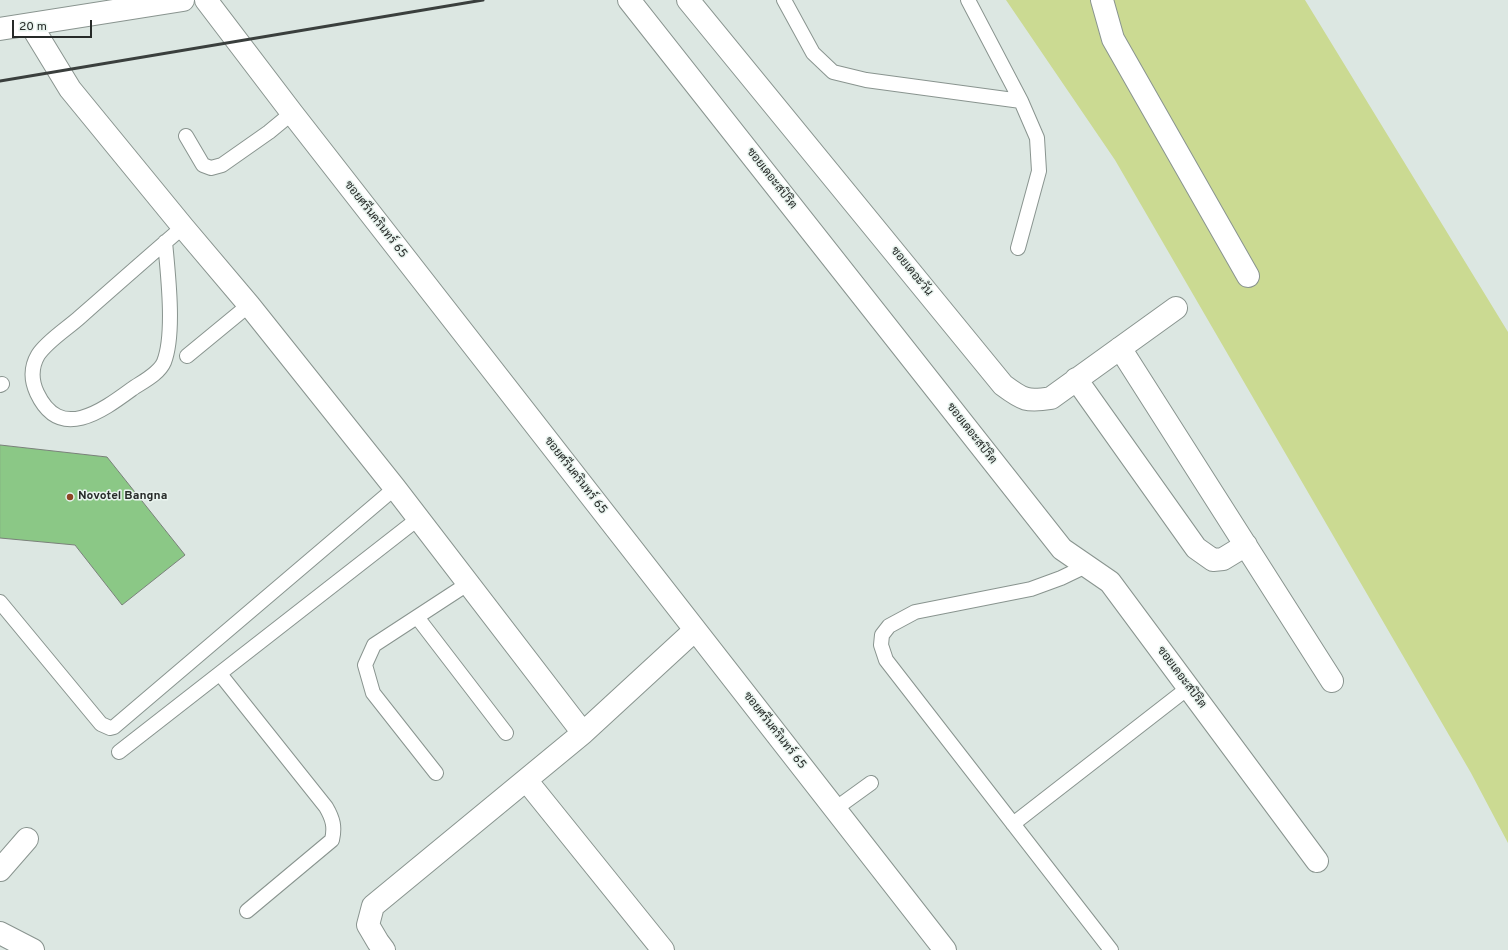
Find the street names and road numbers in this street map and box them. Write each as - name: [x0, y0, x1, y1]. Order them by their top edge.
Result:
- street label: ซอยเดอะสปิริต: [743, 146, 799, 212]
- street label: ซอยศรีนครินทร์ 65: [340, 179, 410, 261]
- street label: ซอยเดอะวัน: [887, 244, 935, 300]
- street label: ซอยเดอะสปิริต: [943, 401, 999, 467]
- street label: ซอยศรีนครินทร์ 65: [540, 435, 610, 517]
- street label: ซอยเดอะสปิริต: [1153, 644, 1209, 712]
- street label: ซอยศรีนครินทร์ 65: [739, 690, 809, 772]

